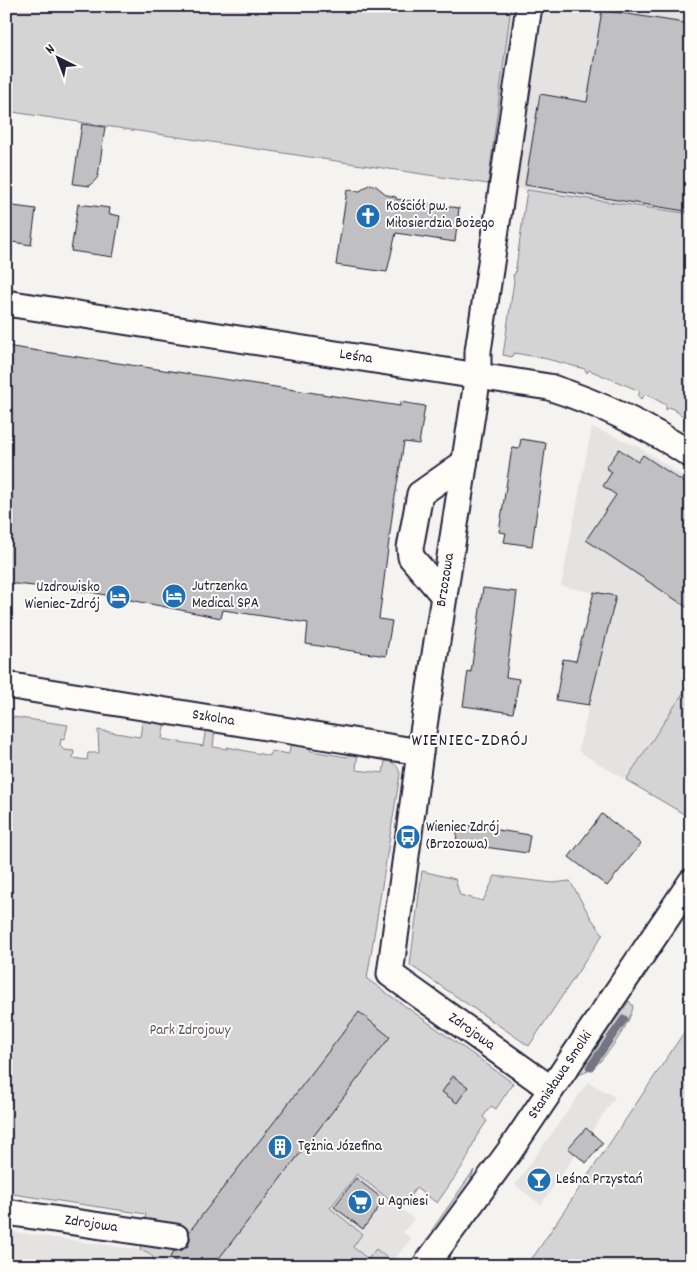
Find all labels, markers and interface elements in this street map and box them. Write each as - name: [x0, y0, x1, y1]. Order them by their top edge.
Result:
- north arrow: [32, 32, 82, 82]
- text: N: [41, 40, 60, 60]
- place label: Kościół pw. Miłosierdzia Bożego: [386, 196, 495, 235]
- church icon: Kościół pw. Miłosierdzia Bożego: [355, 203, 381, 229]
- street label: Leśna: [338, 344, 375, 371]
- street label: Brzozowa: [431, 551, 461, 608]
- place label: Jutrzenka Medical SPA: [192, 576, 259, 615]
- place label: Uzdrowisko Wieniec-Zdrój: [25, 577, 100, 616]
- hotel icon: Jutrzenka Medical SPA: [161, 583, 187, 609]
- hotel icon: Uzdrowisko Wieniec-Zdrój: [105, 584, 131, 610]
- street label: Szkolna: [190, 704, 237, 733]
- district label: WIENIEC-ZDRÓJ: [411, 729, 529, 754]
- place label: Wieniec Zdrój (Brzozowa): [426, 817, 500, 856]
- bus stop icon: Wieniec Zdrój (Brzozowa): [395, 824, 421, 850]
- street label: Zdrojowa: [443, 1008, 500, 1057]
- park label: Park Zdrojowy: [149, 1020, 232, 1042]
- street label: Stanisława Smolki: [523, 1027, 599, 1124]
- building icon: Tężnia Józefina: [267, 1134, 293, 1160]
- place label: Tężnia Józefina: [298, 1136, 383, 1158]
- bar icon: Leśna Przystań: [526, 1167, 552, 1193]
- place label: Leśna Przystań: [556, 1169, 643, 1191]
- supermarket icon: u Agniesi: [347, 1189, 373, 1215]
- place label: u Agniesi: [378, 1191, 428, 1213]
- street label: Zdrojowa: [63, 1210, 120, 1239]

